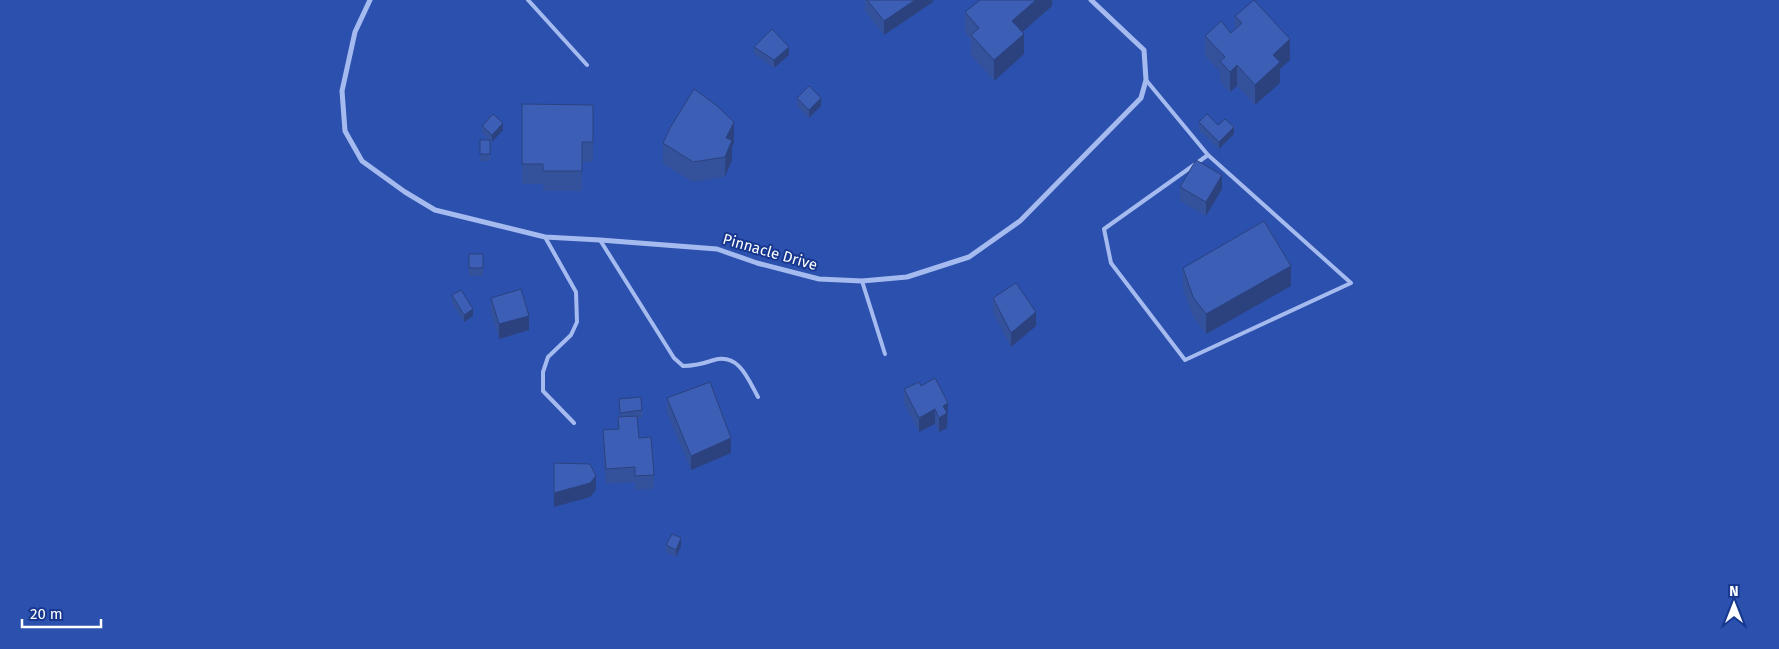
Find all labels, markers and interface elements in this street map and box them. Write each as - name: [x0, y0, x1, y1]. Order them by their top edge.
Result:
- street label: Pinnacle Drive: [721, 230, 819, 274]
- north arrow: [1709, 579, 1759, 629]
- text: N: [1729, 583, 1739, 600]
- scale bar: [22, 596, 101, 628]
- text: 20 m: [30, 605, 63, 623]

